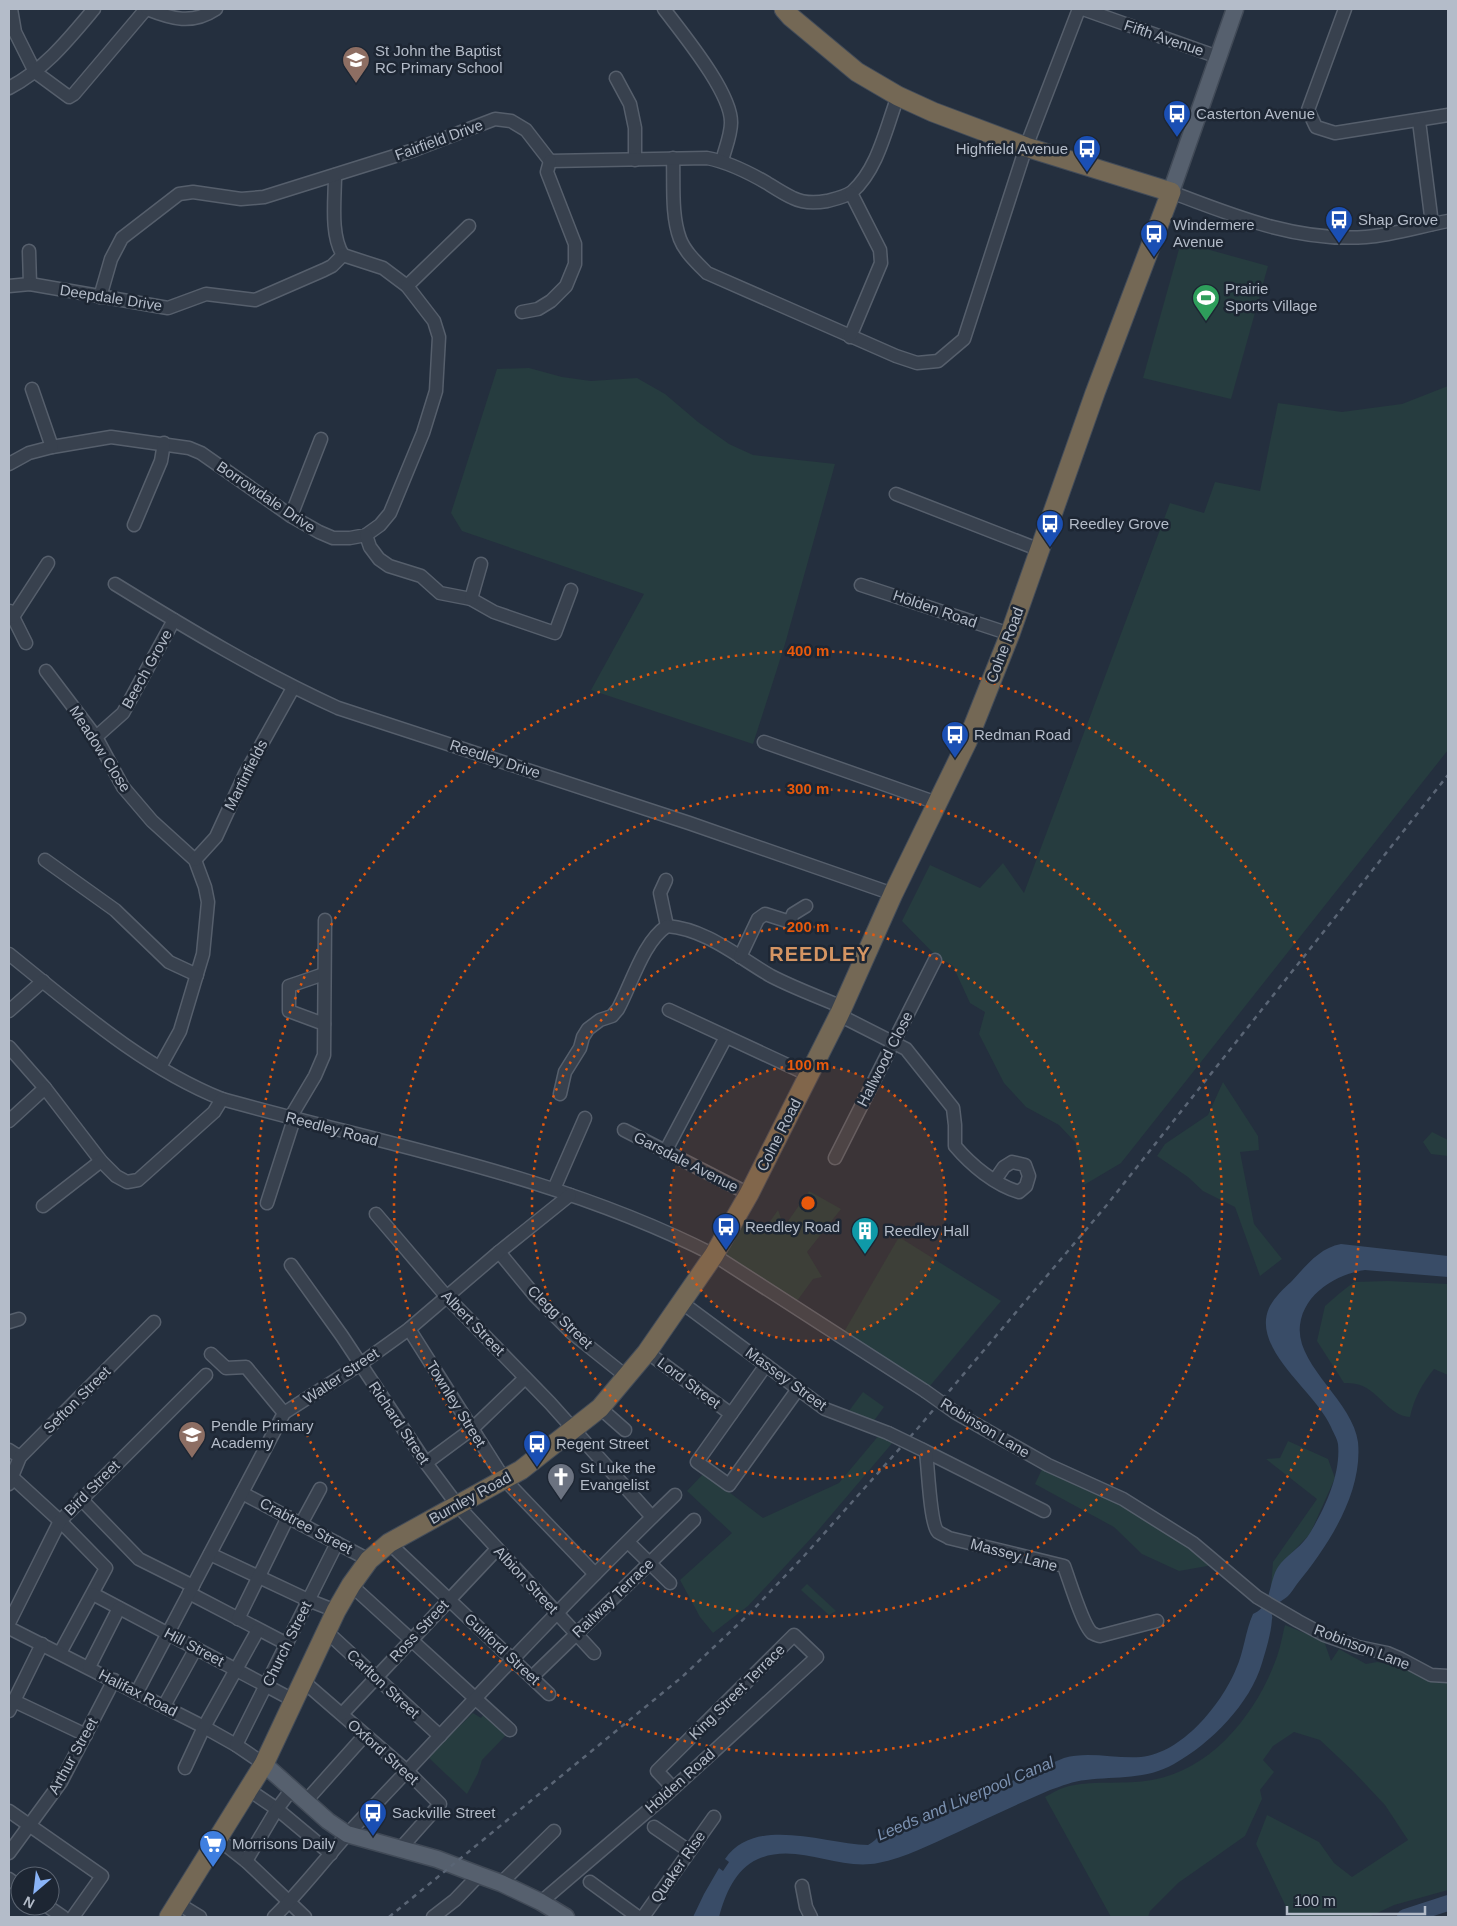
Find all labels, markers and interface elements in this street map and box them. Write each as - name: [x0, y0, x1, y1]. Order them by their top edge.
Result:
- street label: Fifth Avenue: [1122, 16, 1206, 59]
- place label: St John the Baptist RC Primary School: [375, 42, 503, 76]
- school or university icon: St John the Baptist RC Primary School: [341, 45, 371, 84]
- bus stop icon: Casterton Avenue: [1162, 99, 1192, 138]
- place label: Casterton Avenue: [1196, 105, 1315, 122]
- street label: Fairfield Drive: [392, 116, 485, 163]
- bus stop icon: Highfield Avenue: [1072, 134, 1102, 173]
- place label: Highfield Avenue: [956, 140, 1068, 157]
- bus stop icon: Shap Grove: [1324, 205, 1354, 244]
- place label: Shap Grove: [1358, 211, 1438, 228]
- place label: Windermere Avenue: [1173, 216, 1255, 250]
- bus stop icon: Windermere Avenue: [1139, 219, 1169, 258]
- place label: Prairie Sports Village: [1225, 280, 1317, 314]
- street label: Deepdale Drive: [59, 281, 163, 314]
- sports icon: Prairie Sports Village: [1191, 283, 1221, 322]
- street label: Borrowdale Drive: [214, 457, 319, 536]
- bus stop icon: Reedley Grove: [1035, 509, 1065, 548]
- place label: Reedley Grove: [1069, 515, 1169, 532]
- street label: Holden Road: [891, 586, 979, 631]
- street label: Colne Road: [982, 605, 1027, 685]
- street label: Beech Grove: [118, 626, 175, 711]
- text: 400 m: [787, 642, 829, 659]
- street label: Meadow Close: [66, 702, 135, 795]
- bus stop icon: Redman Road: [940, 720, 970, 759]
- place label: Redman Road: [974, 726, 1071, 743]
- street label: Reedley Drive: [448, 736, 543, 781]
- street label: Martinfields: [221, 737, 271, 813]
- text: 300 m: [787, 780, 829, 797]
- text: 200 m: [787, 918, 829, 935]
- district label: REEDLEY: [769, 943, 871, 965]
- street label: Hallwood Close: [853, 1008, 916, 1109]
- text: 100 m: [787, 1056, 829, 1073]
- street label: Colne Road: [753, 1096, 804, 1174]
- street label: Reedley Road: [284, 1108, 380, 1149]
- street label: Garsdale Avenue: [631, 1128, 741, 1195]
- centre of rings: [799, 1194, 817, 1212]
- bus stop icon: Reedley Road: [711, 1212, 741, 1251]
- building icon: Reedley Hall: [850, 1216, 880, 1255]
- place label: Reedley Road: [745, 1218, 840, 1235]
- place label: Reedley Hall: [884, 1222, 969, 1239]
- street label: Clegg Street: [524, 1282, 597, 1352]
- street label: Albert Street: [438, 1287, 509, 1359]
- street label: Walter Street: [300, 1344, 382, 1407]
- street label: Massey Street: [743, 1344, 831, 1414]
- street label: Lord Street: [655, 1353, 725, 1412]
- street label: Townley Street: [423, 1358, 490, 1451]
- street label: Sefton Street: [40, 1362, 114, 1437]
- street label: Richard Street: [366, 1378, 434, 1468]
- street label: Robinson Lane: [938, 1394, 1033, 1461]
- place label: Pendle Primary Academy: [211, 1417, 314, 1451]
- school or university icon: Pendle Primary Academy: [177, 1420, 207, 1459]
- bus stop icon: Regent Street: [522, 1429, 552, 1468]
- place label: Regent Street: [556, 1435, 649, 1452]
- street label: Bird Street: [61, 1456, 123, 1519]
- place label: St Luke the Evangelist: [580, 1459, 656, 1493]
- church icon: St Luke the Evangelist: [546, 1462, 576, 1501]
- street label: Burnley Road: [426, 1468, 514, 1527]
- street label: Crabtree Street: [257, 1494, 356, 1558]
- street label: Massey Lane: [969, 1535, 1059, 1574]
- street label: Albion Street: [491, 1542, 562, 1617]
- street label: Railway Terrace: [568, 1555, 657, 1641]
- street label: Ross Street: [386, 1596, 452, 1665]
- street label: Church Street: [259, 1598, 315, 1689]
- street label: Guilford Street: [461, 1609, 544, 1688]
- street label: Robinson Lane: [1312, 1621, 1412, 1673]
- street label: Hill Street: [162, 1624, 228, 1670]
- street label: King Street Terrace: [685, 1640, 788, 1743]
- street label: Carlton Street: [344, 1646, 424, 1722]
- street label: Halifax Road: [96, 1665, 180, 1720]
- street label: Arthur Street: [45, 1714, 101, 1797]
- street label: Oxford Street: [345, 1715, 423, 1788]
- street label: Holden Road: [641, 1745, 718, 1816]
- water label: Leeds and Liverpool Canal: [874, 1753, 1057, 1843]
- bus stop icon: Sackville Street: [358, 1798, 388, 1837]
- place label: Sackville Street: [392, 1804, 496, 1821]
- street label: Quaker Rise: [647, 1828, 708, 1906]
- supermarket icon: Morrisons Daily: [198, 1829, 228, 1868]
- place label: Morrisons Daily: [232, 1835, 336, 1852]
- north arrow: [10, 1866, 60, 1916]
- scale bar: [1287, 1884, 1424, 1916]
- text: 100 m: [1294, 1892, 1336, 1909]
- text: N: [21, 1893, 37, 1912]

